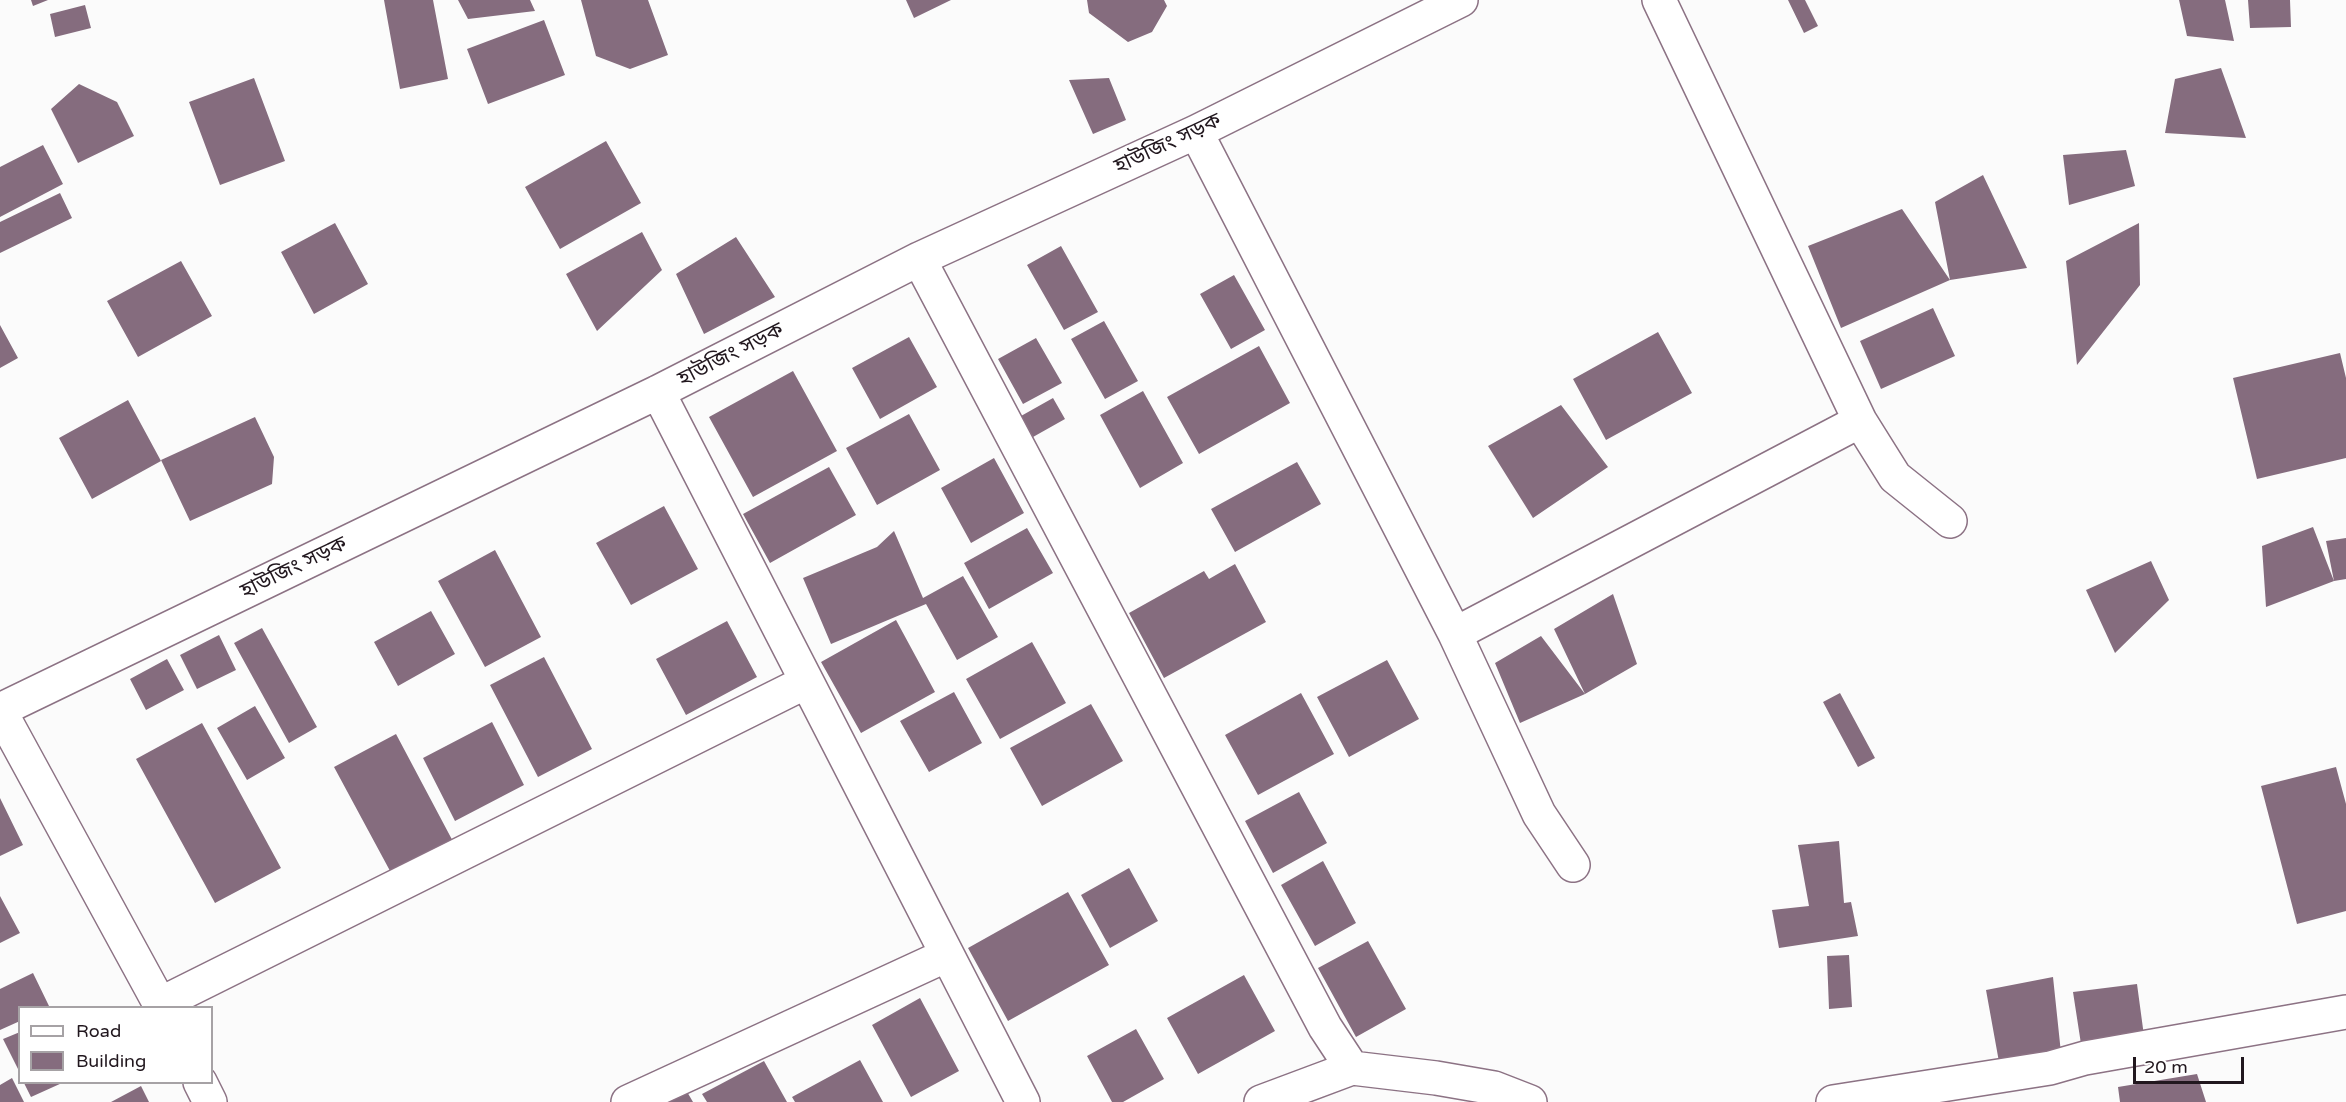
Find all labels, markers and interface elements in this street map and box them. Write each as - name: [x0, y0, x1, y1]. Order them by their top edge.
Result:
- street label: হাউজিং সড়ক: [1111, 108, 1225, 180]
- street label: হাউজিং সড়ক: [674, 318, 788, 392]
- street label: হাউজিং সড়ক: [237, 531, 351, 605]
- legend: [18, 1006, 213, 1084]
- text: Road: [76, 1020, 121, 1042]
- scale bar: [2136, 1045, 2247, 1083]
- text: Building: [76, 1050, 146, 1072]
- text: 20 m: [2144, 1056, 2188, 1078]

